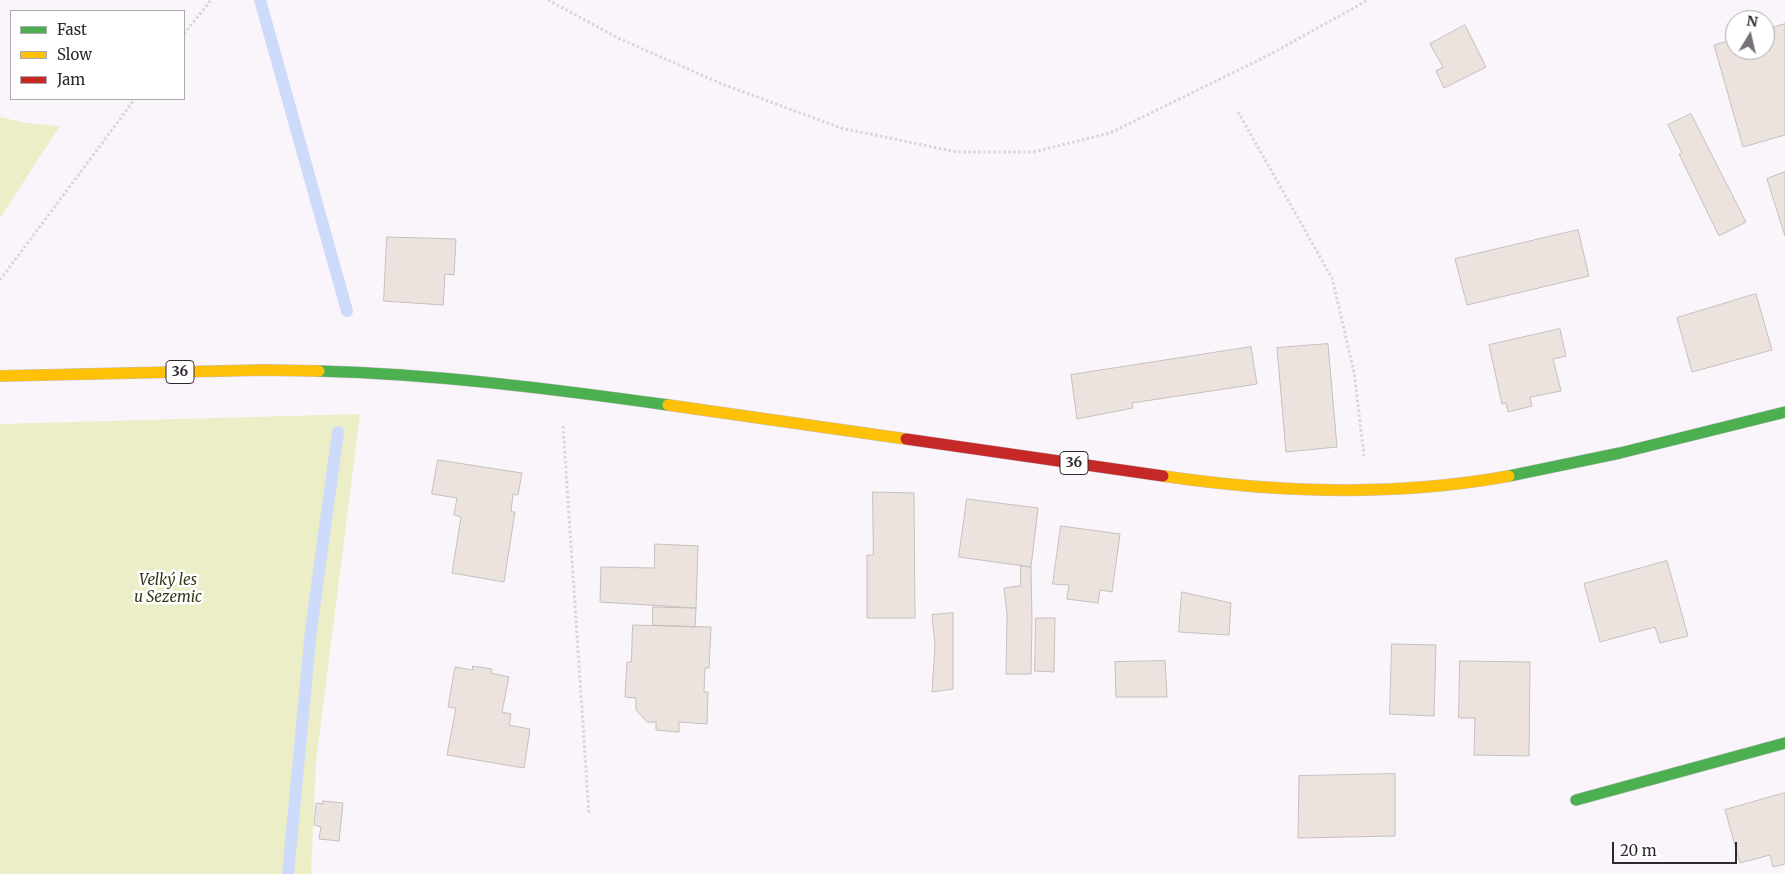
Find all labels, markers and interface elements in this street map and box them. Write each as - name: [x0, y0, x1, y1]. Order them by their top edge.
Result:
- legend: [10, 10, 185, 100]
- north arrow: [1725, 10, 1775, 60]
- text: N: [1745, 11, 1759, 31]
- text: Fast: [57, 20, 87, 39]
- text: Slow: [57, 45, 92, 64]
- text: Jam: [57, 70, 85, 89]
- road number: 36: [166, 361, 194, 384]
- road number: 36: [1060, 452, 1088, 474]
- park label: Velký les u Sezemic: [134, 572, 202, 607]
- scale bar: [1615, 832, 1740, 864]
- text: 20 m: [1620, 841, 1657, 860]

